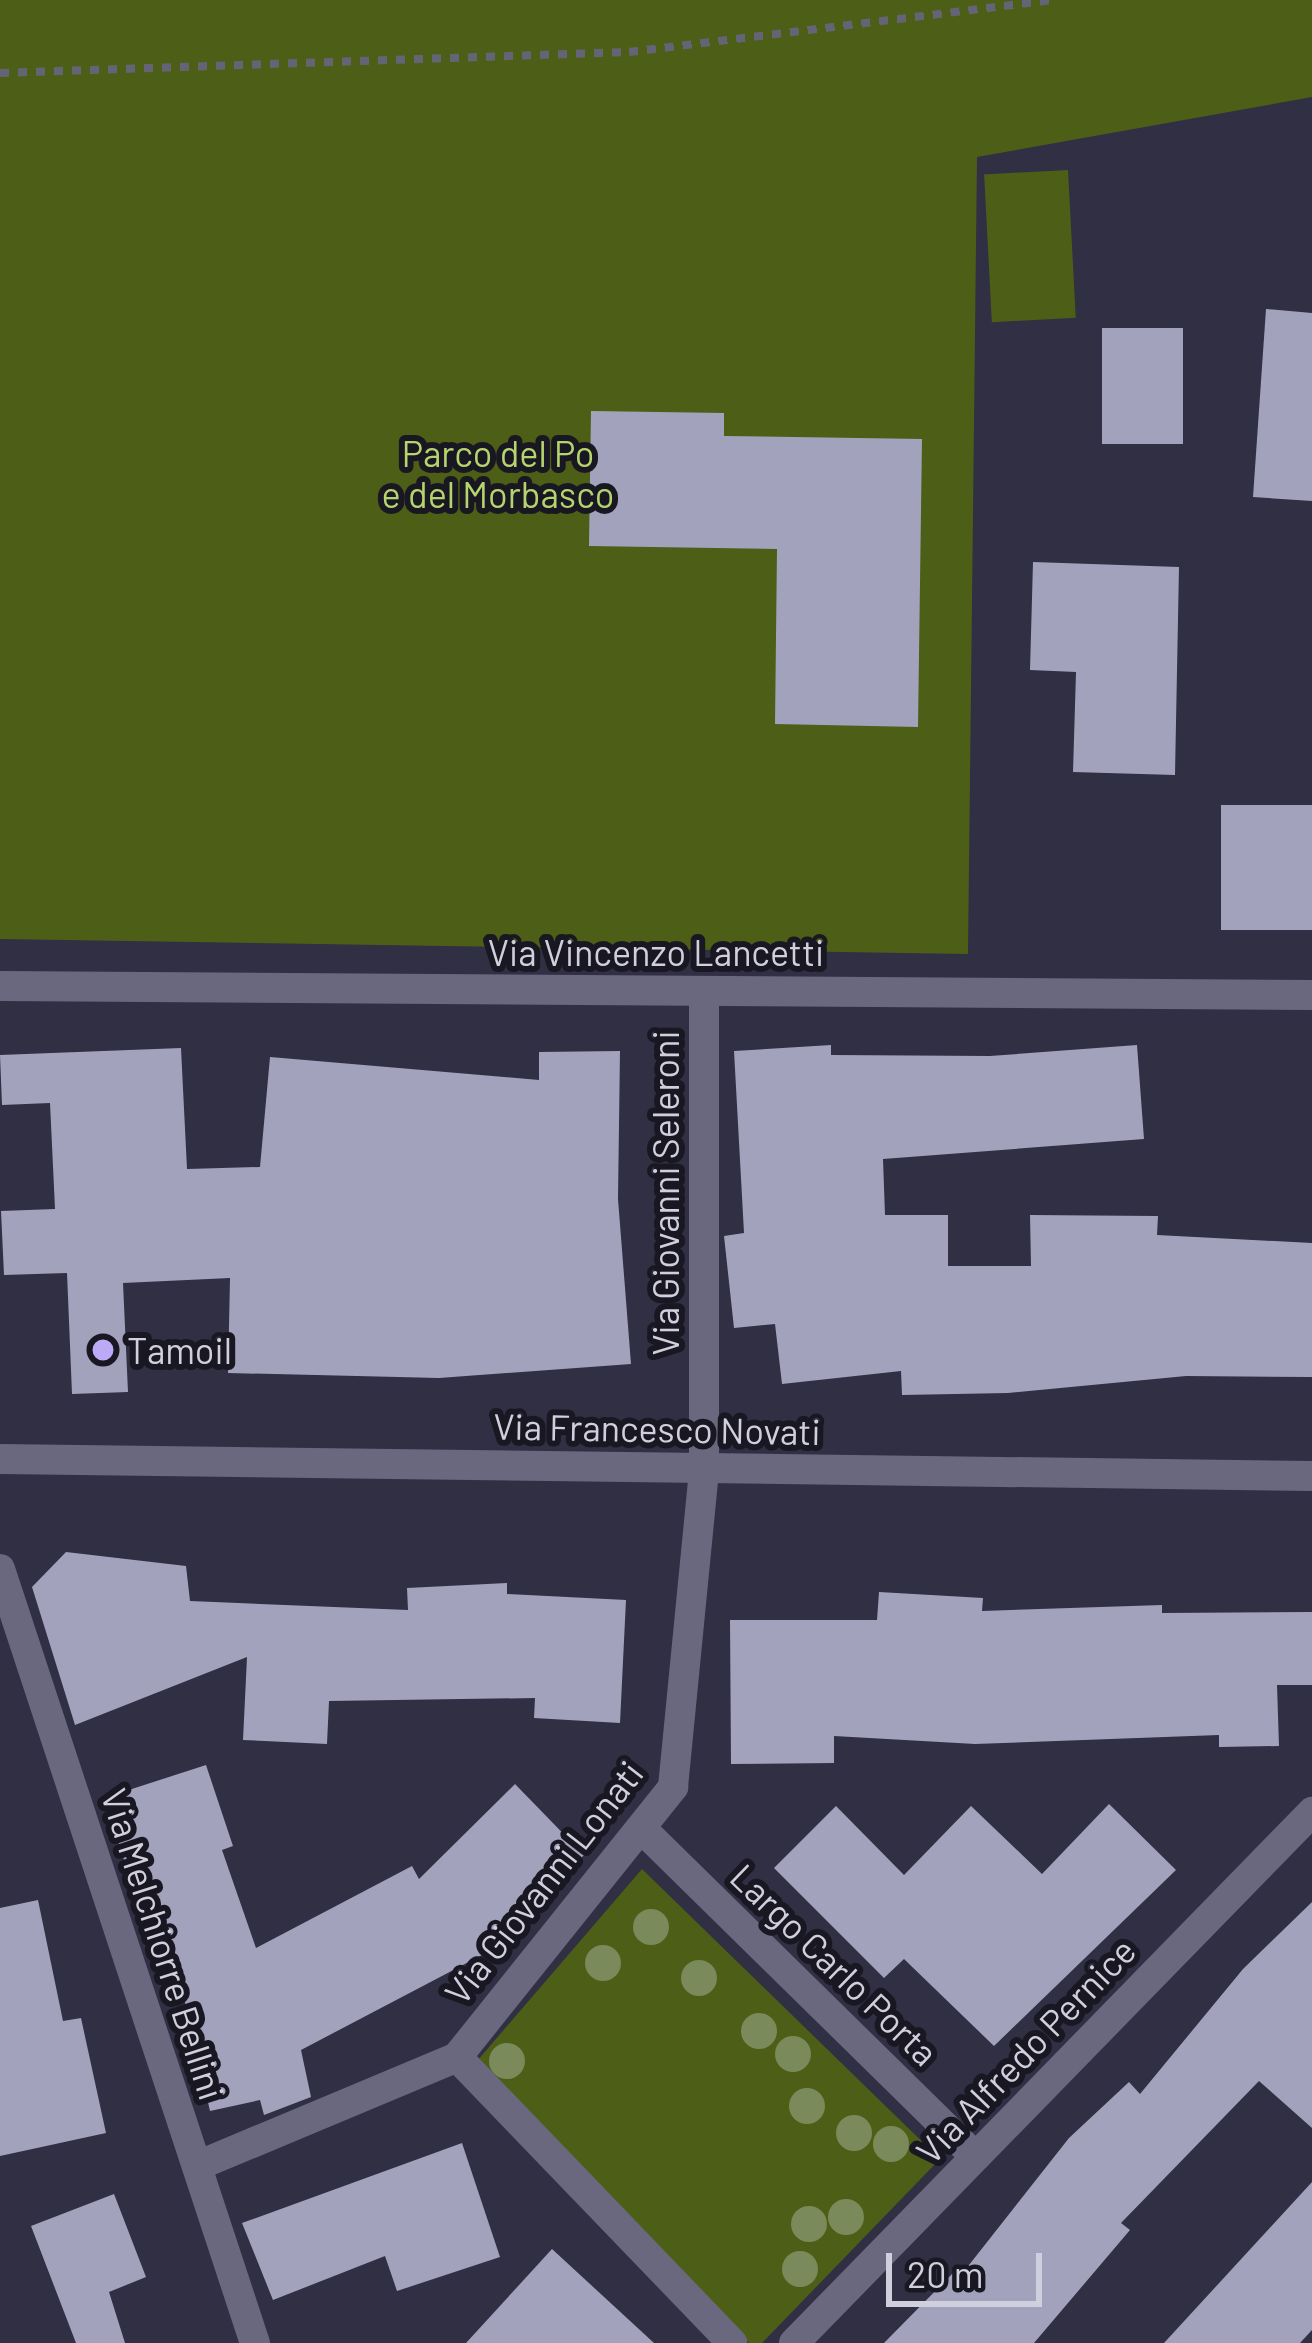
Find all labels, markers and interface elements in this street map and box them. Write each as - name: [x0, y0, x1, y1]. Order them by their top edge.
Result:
- park label: Parco del Po e del Morbasco: [382, 430, 614, 515]
- street label: Via Vincenzo Lancetti: [488, 930, 824, 974]
- street label: Via Giovanni Seleroni: [643, 1030, 687, 1356]
- place label: Tamoil: [127, 1328, 232, 1372]
- marker: Tamoil: [90, 1337, 116, 1363]
- street label: Via Francesco Novati: [493, 1404, 821, 1452]
- street label: Via Giovanni Lonati: [435, 1752, 651, 2012]
- street label: Via Melchiorre Bellini: [93, 1783, 235, 2105]
- street label: Largo Carlo Porta: [722, 1854, 948, 2074]
- street label: Via Alfredo Pernice: [906, 1928, 1144, 2172]
- scale bar: [892, 2229, 1048, 2303]
- text: 20 m: [907, 2252, 984, 2295]

